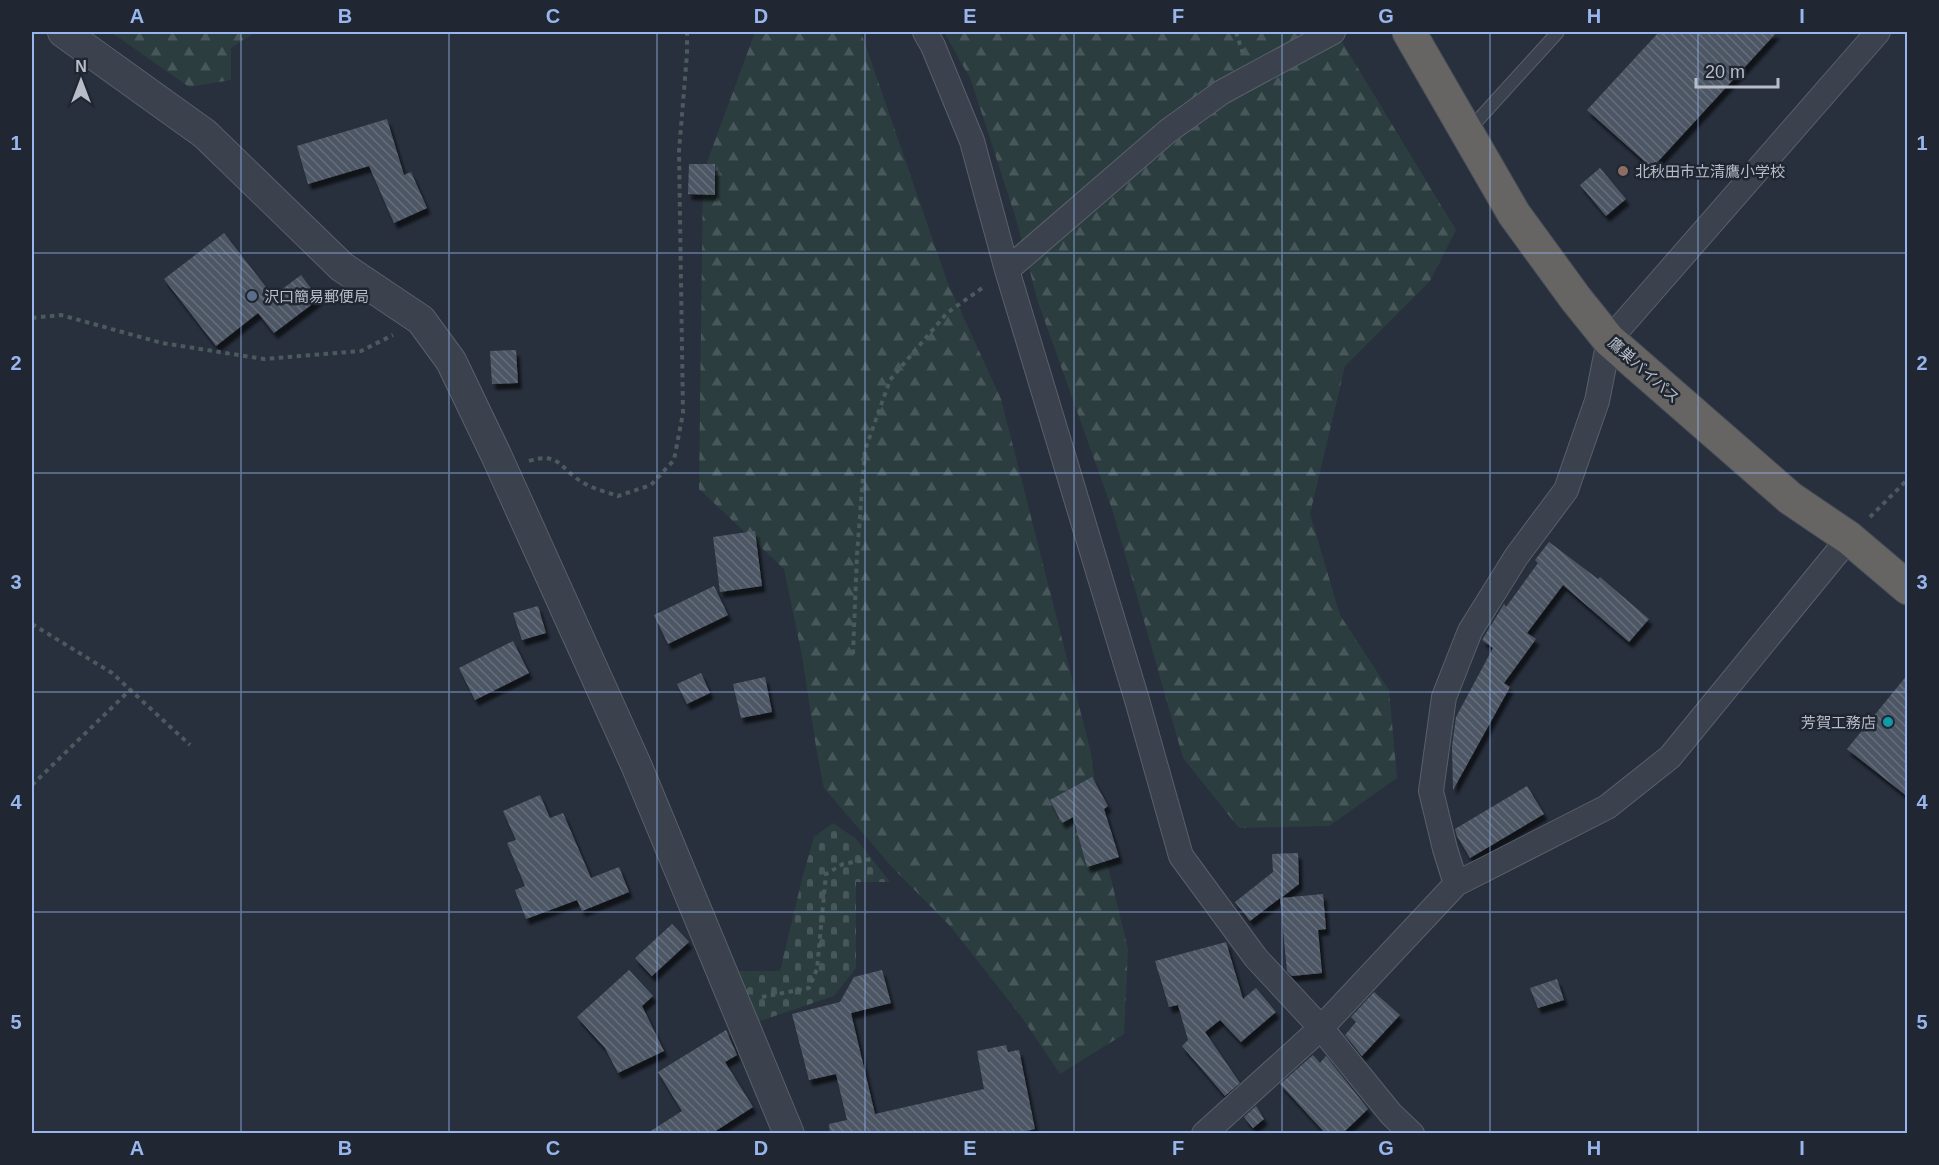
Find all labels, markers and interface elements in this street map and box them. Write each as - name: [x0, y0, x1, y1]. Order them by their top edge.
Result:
- text: A: [130, 5, 144, 27]
- text: B: [338, 5, 352, 27]
- text: C: [546, 5, 560, 27]
- text: D: [754, 5, 768, 27]
- text: E: [963, 5, 977, 27]
- text: F: [1172, 5, 1184, 27]
- text: G: [1378, 5, 1394, 27]
- text: H: [1587, 5, 1601, 27]
- text: I: [1799, 5, 1805, 27]
- north arrow: [51, 51, 111, 111]
- scale bar: [1696, 51, 1778, 89]
- text: N: [75, 58, 87, 75]
- text: 20 m: [1705, 62, 1745, 82]
- text: 1: [10, 132, 22, 154]
- text: 1: [1916, 132, 1928, 154]
- place label: 北秋田市立清鷹小学校: [1635, 163, 1785, 180]
- marker: 北秋田市立清鷹小学校: [1616, 164, 1630, 178]
- place label: 沢口簡易郵便局: [264, 288, 369, 305]
- marker: 沢口簡易郵便局: [245, 289, 259, 303]
- street label: 鷹巣バイパス: [1605, 334, 1683, 406]
- text: 2: [10, 352, 22, 374]
- text: 2: [1916, 352, 1928, 374]
- text: 3: [10, 571, 22, 593]
- text: 3: [1916, 571, 1928, 593]
- place label: 芳賀工務店: [1801, 714, 1876, 731]
- marker: 芳賀工務店: [1881, 715, 1895, 729]
- text: 4: [10, 791, 22, 813]
- text: 4: [1916, 791, 1928, 813]
- text: 5: [10, 1011, 22, 1033]
- text: 5: [1916, 1011, 1928, 1033]
- text: A: [130, 1137, 144, 1159]
- text: B: [338, 1137, 352, 1159]
- text: C: [546, 1137, 560, 1159]
- text: D: [754, 1137, 768, 1159]
- text: E: [963, 1137, 977, 1159]
- text: F: [1172, 1137, 1184, 1159]
- text: G: [1378, 1137, 1394, 1159]
- text: H: [1587, 1137, 1601, 1159]
- text: I: [1799, 1137, 1805, 1159]

